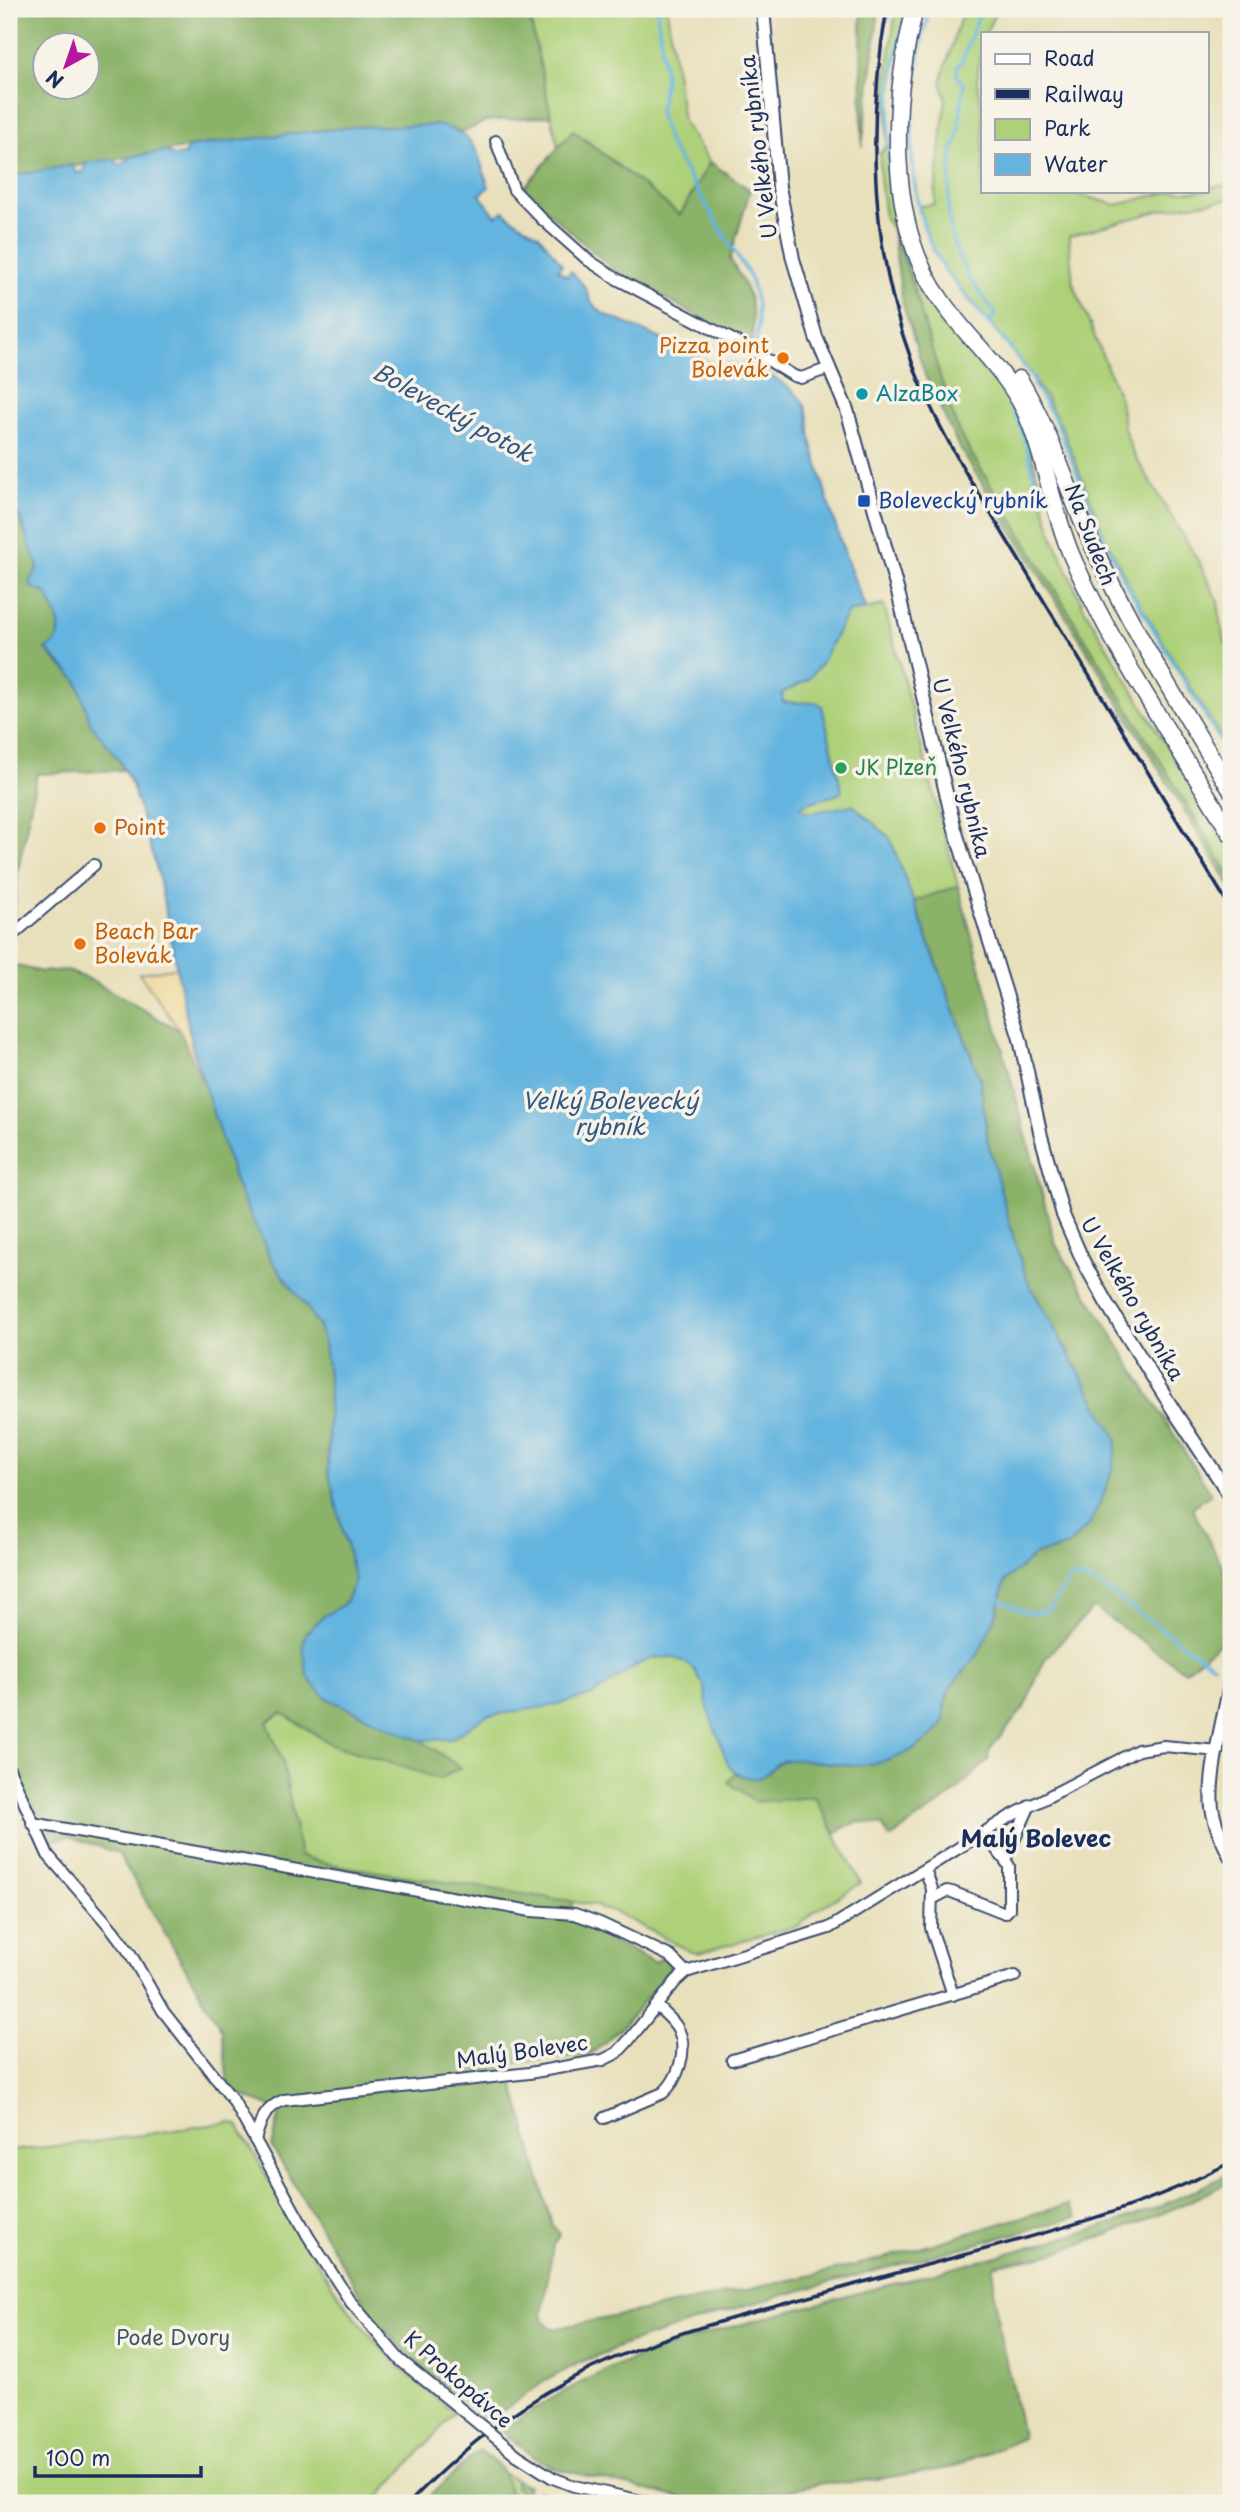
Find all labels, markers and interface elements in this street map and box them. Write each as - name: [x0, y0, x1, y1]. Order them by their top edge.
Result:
- north arrow: [32, 32, 102, 102]
- legend: [981, 32, 1208, 192]
- text: Road: [1044, 41, 1095, 73]
- street label: U Velkého rybníka: [730, 54, 784, 241]
- text: N: [40, 64, 69, 95]
- text: Railway: [1044, 77, 1124, 109]
- text: Park: [1044, 111, 1091, 143]
- text: Water: [1044, 147, 1108, 179]
- place label: Pizza point Bolevák: [659, 328, 769, 384]
- marker: Pizza point Bolevák: [775, 350, 791, 366]
- water label: Bolevecký potok: [367, 353, 541, 471]
- place label: AlzaBox: [876, 376, 958, 408]
- marker: AlzaBox: [854, 386, 870, 402]
- street label: Na Sudech: [1058, 479, 1126, 590]
- place label: Bolevecký rybník: [878, 483, 1048, 515]
- marker: Bolevecký rybník: [856, 493, 872, 509]
- street label: U Velkého rybníka: [925, 674, 1001, 861]
- place label: JK Plzeň: [855, 750, 937, 782]
- marker: JK Plzeň: [833, 760, 849, 776]
- place label: Point: [114, 810, 165, 842]
- marker: Point: [92, 820, 108, 836]
- place label: Beach Bar Bolevák: [94, 914, 199, 970]
- marker: Beach Bar Bolevák: [72, 936, 88, 952]
- water label: Velký Bolevecký rybník: [522, 1082, 700, 1143]
- street label: U Velkého rybníka: [1074, 1210, 1194, 1386]
- district label: Malý Bolevec: [961, 1820, 1111, 1855]
- street label: Malý Bolevec: [454, 2025, 590, 2075]
- park label: Pode Dvory: [116, 2320, 230, 2352]
- street label: K Prokopávce: [398, 2322, 521, 2435]
- scale bar: [35, 2435, 201, 2479]
- text: 100 m: [46, 2441, 110, 2473]

